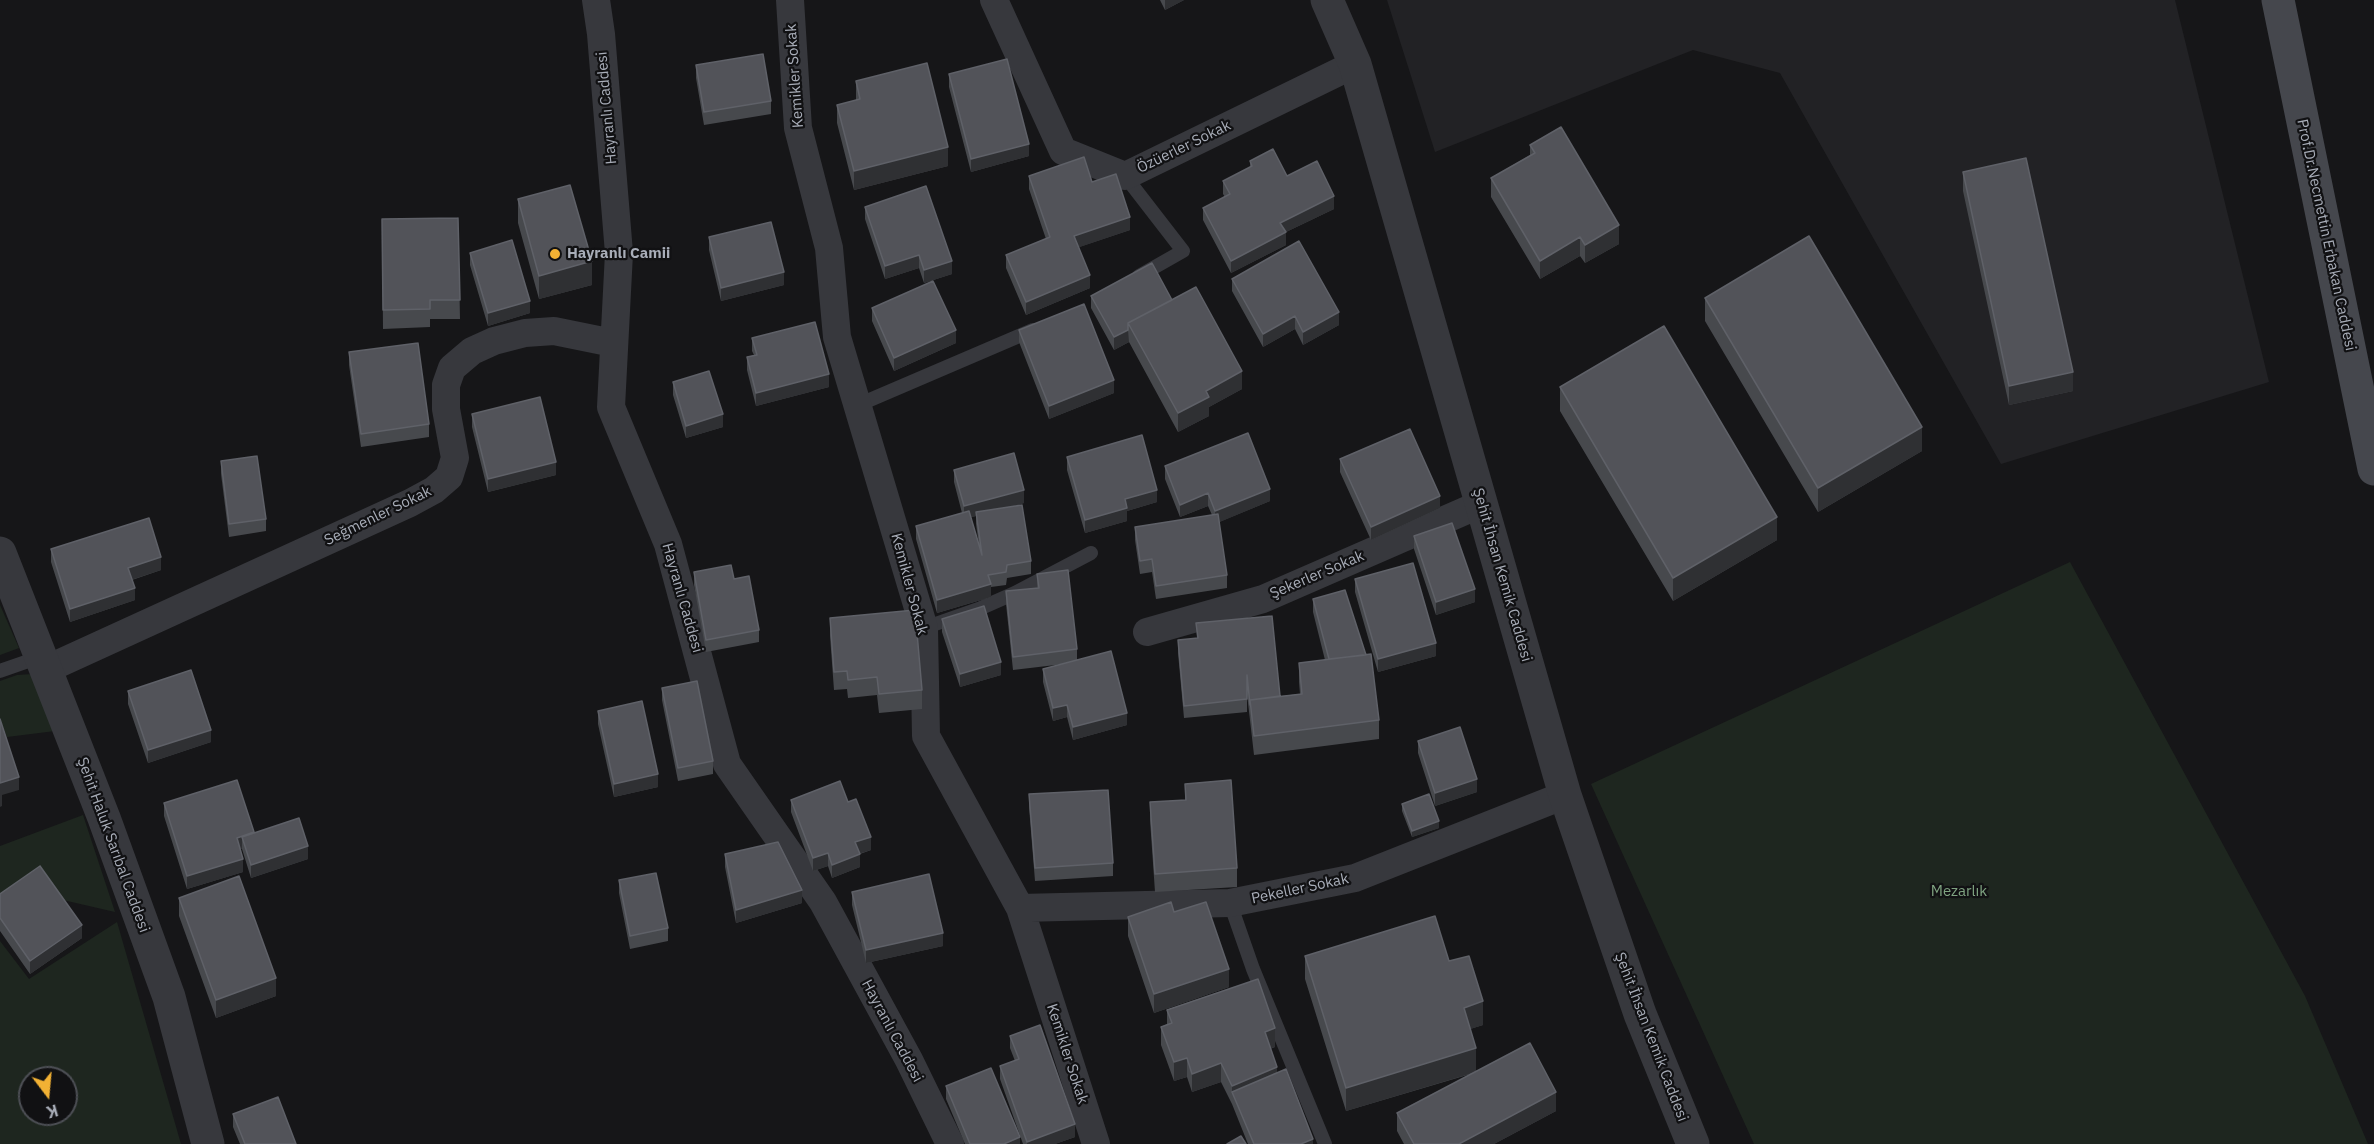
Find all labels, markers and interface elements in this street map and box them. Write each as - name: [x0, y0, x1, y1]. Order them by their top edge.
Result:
- street label: Kemikler Sokak: [782, 23, 808, 129]
- street label: Hayranlı Caddesi: [593, 51, 621, 165]
- street label: Özüerler Sokak: [1134, 117, 1234, 177]
- street label: Prof.Dr.Necmettin Erbakan Caddesi: [2293, 118, 2359, 352]
- place label: Hayranlı Camii: [567, 245, 670, 263]
- marker: Hayranlı Camii: [548, 247, 562, 261]
- street label: Seğmenler Sokak: [321, 482, 435, 550]
- street label: Şehit İhsan Kemik Caddesi: [1469, 486, 1535, 664]
- street label: Kemikler Sokak: [887, 531, 931, 637]
- street label: Hayranlı Caddesi: [658, 541, 706, 655]
- street label: Şekerler Sokak: [1267, 547, 1367, 603]
- street label: Şehit Haluk Sarıbal Caddesi: [73, 755, 153, 935]
- street label: Pekeller Sokak: [1250, 870, 1350, 908]
- park label: Mezarlık: [1931, 883, 1987, 901]
- street label: Şehit İhsan Kemik Caddesi: [1610, 950, 1692, 1124]
- street label: Hayranlı Caddesi: [857, 977, 927, 1085]
- street label: Kemikler Sokak: [1042, 1002, 1092, 1106]
- north arrow: [18, 1066, 78, 1126]
- text: K: [44, 1100, 61, 1123]

